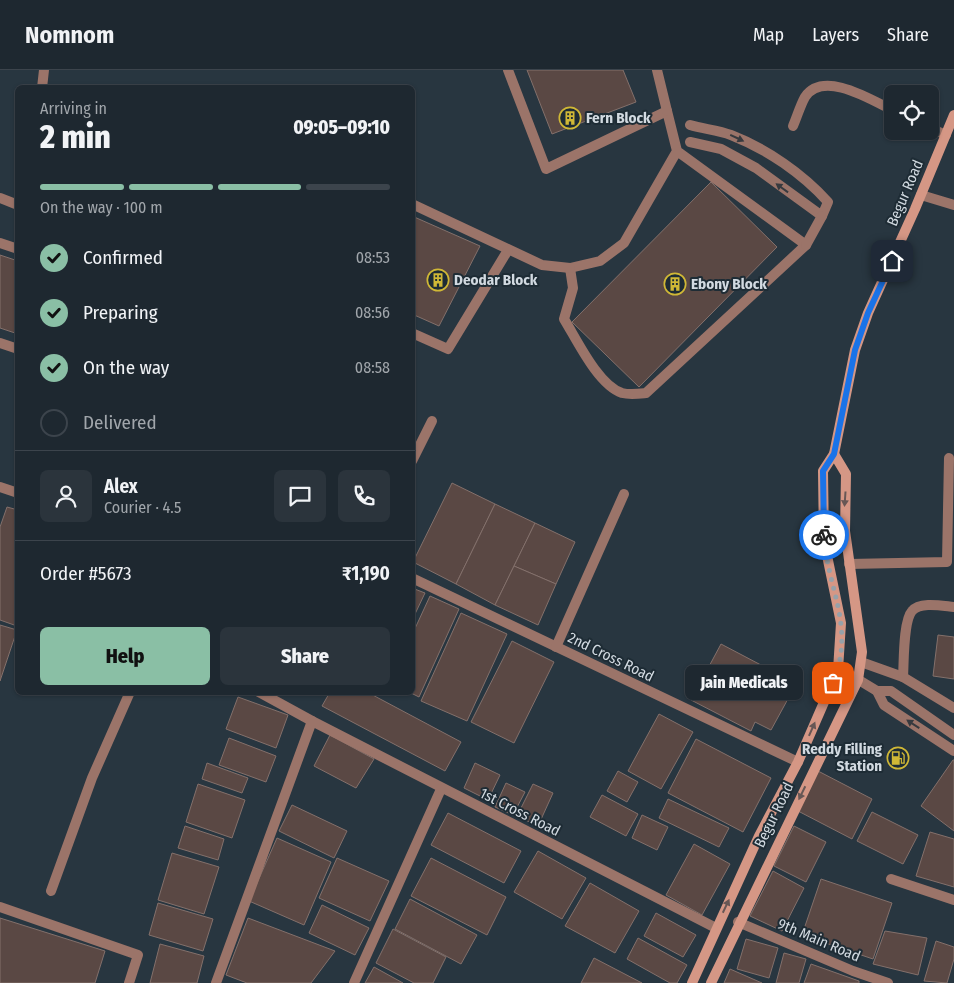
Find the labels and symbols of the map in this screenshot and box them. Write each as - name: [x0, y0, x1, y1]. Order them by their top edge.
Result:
- building icon: Fern Block: [558, 106, 582, 130]
- place label: Fern Block: [586, 109, 651, 127]
- one-way arrow: [730, 135, 744, 143]
- street label: Begur Road: [883, 157, 927, 229]
- one-way arrow: [776, 182, 789, 193]
- pin: [871, 240, 913, 282]
- building icon: Deodar Block: [426, 268, 450, 292]
- place label: Deodar Block: [454, 271, 538, 289]
- building icon: Ebony Block: [663, 272, 687, 296]
- place label: Ebony Block: [691, 275, 767, 293]
- one-way arrow: [841, 492, 849, 508]
- courier: [799, 510, 849, 560]
- street label: 2nd Cross Road: [565, 628, 657, 686]
- pin: [812, 662, 854, 704]
- callout: Jain Medicals: [686, 666, 803, 700]
- one-way arrow: [907, 720, 920, 729]
- one-way arrow: [809, 722, 817, 736]
- place label: Reddy Filling Station: [802, 740, 883, 775]
- fuel station icon: Reddy Filling Station: [886, 746, 910, 770]
- street label: Begur Road: [751, 779, 797, 851]
- street label: 1st Cross Road: [477, 784, 563, 840]
- one-way arrow: [798, 786, 806, 800]
- one-way arrow: [721, 899, 730, 914]
- street label: 9th Main Road: [775, 915, 863, 965]

